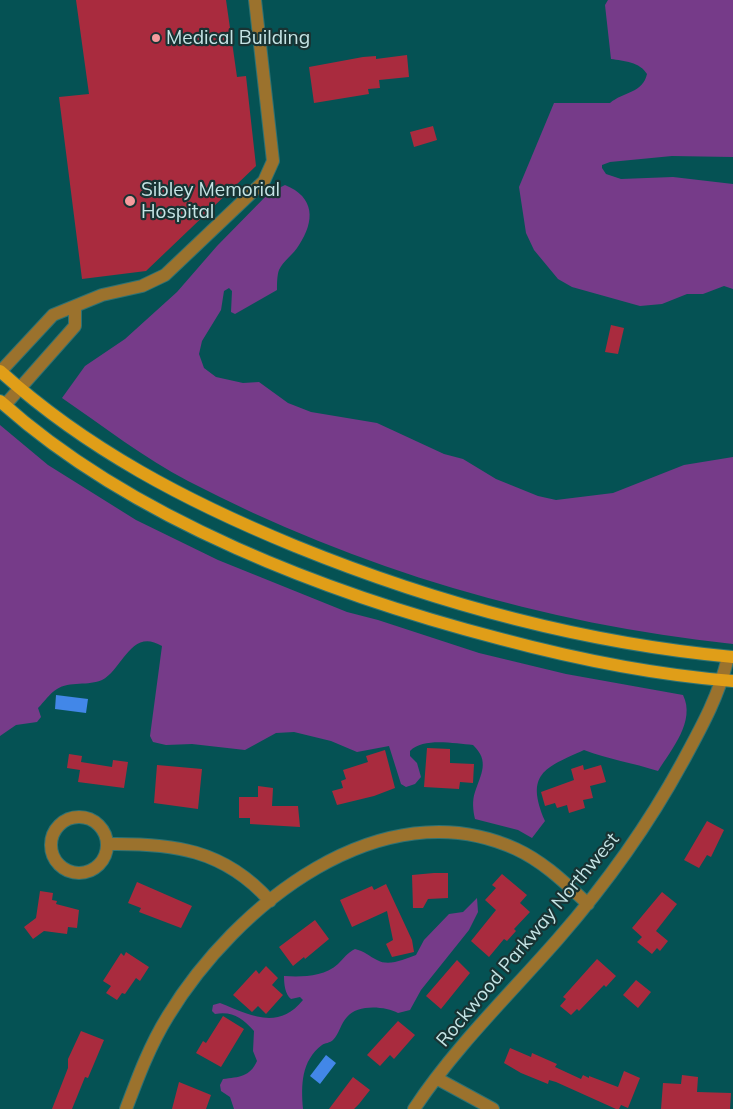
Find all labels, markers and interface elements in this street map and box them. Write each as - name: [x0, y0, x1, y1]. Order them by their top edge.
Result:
- place label: Medical Building: [166, 27, 310, 49]
- marker: Medical Building: [150, 32, 162, 44]
- place label: Sibley Memorial Hospital: [141, 179, 280, 223]
- marker: Sibley Memorial Hospital: [123, 194, 137, 208]
- street label: Rockwood Parkway Northwest: [432, 828, 624, 1052]

